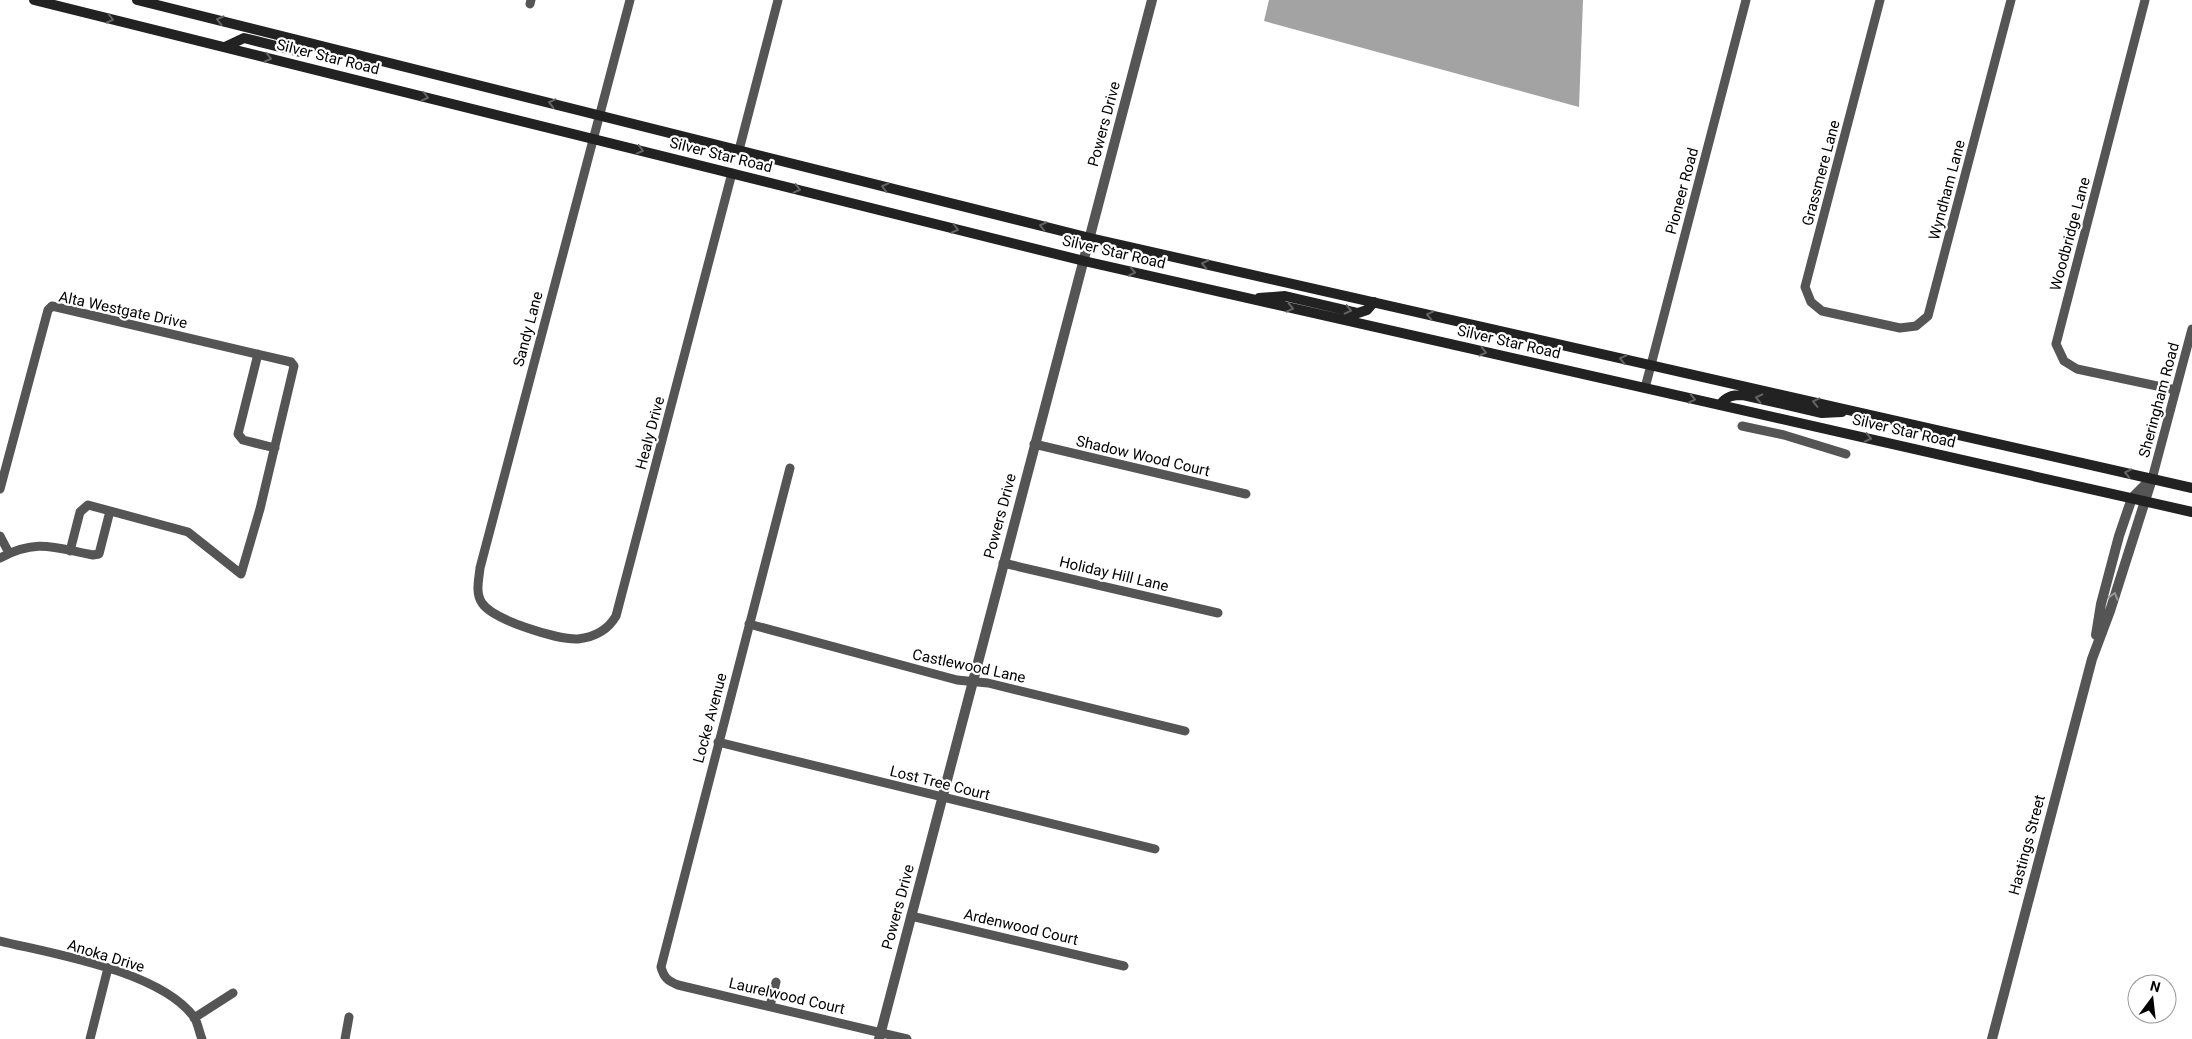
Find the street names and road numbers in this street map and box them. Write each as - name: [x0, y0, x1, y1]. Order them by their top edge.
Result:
- street label: Silver Star Road: [275, 36, 381, 78]
- street label: Powers Drive: [1084, 79, 1124, 169]
- street label: Grassmere Lane: [1798, 118, 1844, 228]
- street label: Silver Star Road: [668, 134, 774, 176]
- street label: Wyndham Lane: [1925, 138, 1969, 242]
- street label: Pioneer Road: [1662, 146, 1702, 236]
- street label: Woodbridge Lane: [2046, 175, 2094, 293]
- street label: Silver Star Road: [1061, 231, 1167, 273]
- street label: Alta Westgate Drive: [57, 288, 189, 332]
- street label: Sandy Lane: [509, 289, 547, 369]
- street label: Silver Star Road: [1456, 321, 1562, 363]
- street label: Sheringham Road: [2135, 341, 2183, 459]
- street label: Healy Drive: [632, 394, 668, 472]
- street label: Silver Star Road: [1851, 410, 1957, 452]
- street label: Shadow Wood Court: [1074, 432, 1212, 480]
- street label: Powers Drive: [980, 471, 1020, 561]
- street label: Holiday Hill Lane: [1058, 553, 1170, 595]
- street label: Castlewood Lane: [911, 645, 1027, 687]
- street label: Locke Avenue: [689, 671, 731, 765]
- street label: Lost Tree Court: [888, 762, 992, 804]
- street label: Hastings Street: [2005, 793, 2049, 897]
- street label: Powers Drive: [878, 862, 918, 952]
- street label: Ardenwood Court: [962, 905, 1080, 949]
- street label: Anoka Drive: [65, 936, 147, 976]
- street label: Laurelwood Court: [727, 974, 847, 1018]

